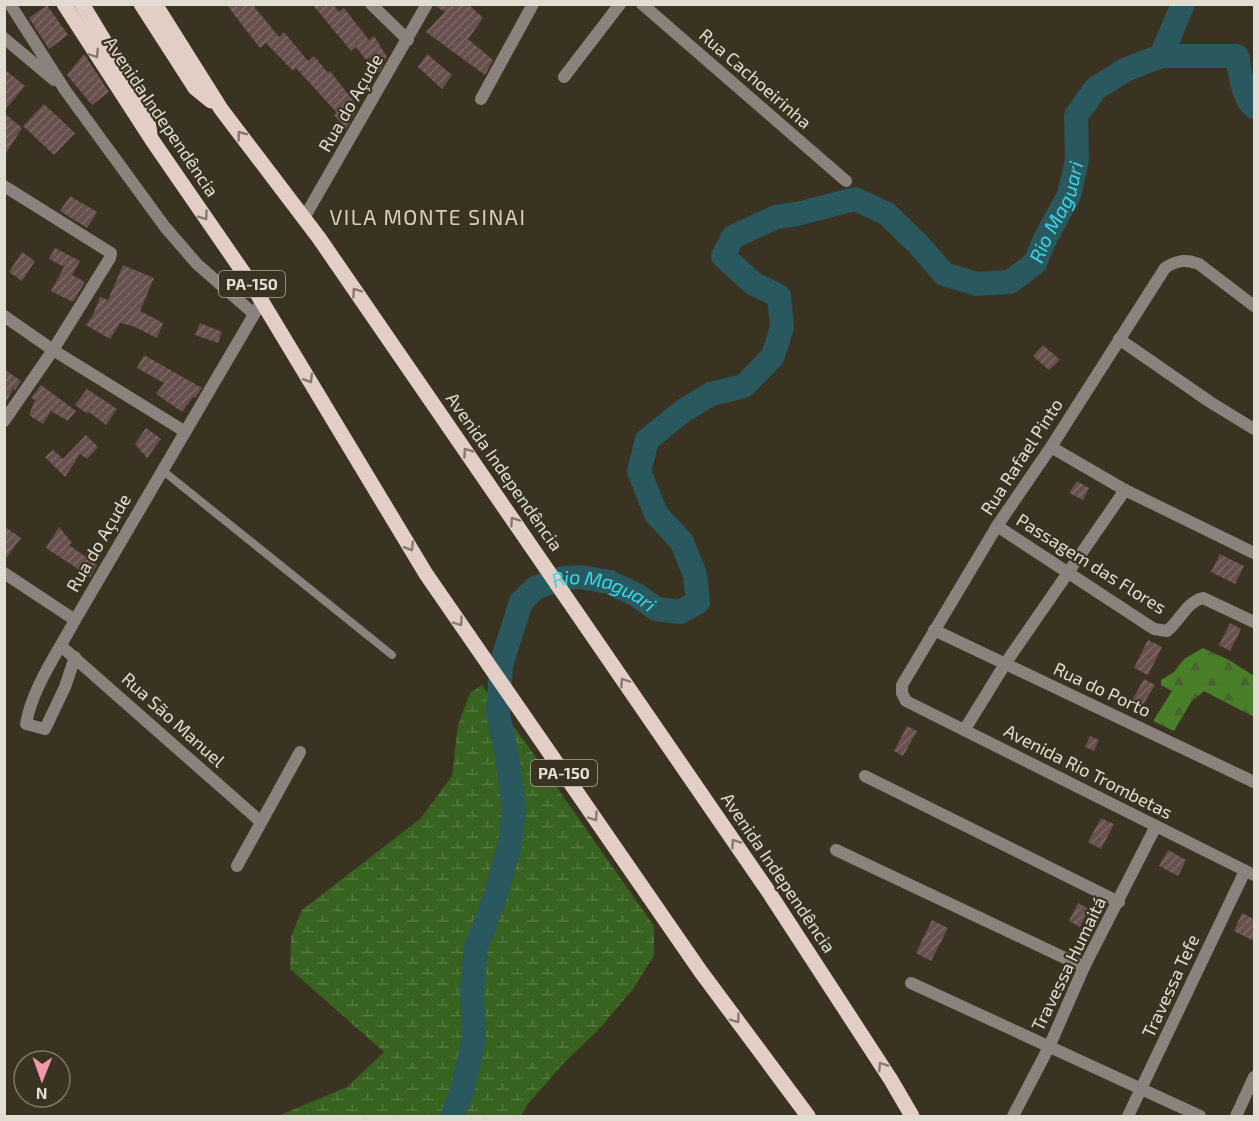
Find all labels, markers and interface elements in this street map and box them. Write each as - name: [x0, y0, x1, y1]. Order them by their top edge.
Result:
- street label: Rua Cachoeirinha: [695, 24, 816, 133]
- street label: Avenida Independência: [100, 32, 224, 201]
- one-way arrow: [88, 47, 99, 58]
- street label: Rua do Açude: [313, 50, 388, 156]
- one-way arrow: [237, 131, 248, 142]
- water label: Rio Maguari: [1023, 159, 1087, 266]
- district label: VILA MONTE SINAI: [330, 204, 526, 229]
- one-way arrow: [197, 209, 208, 220]
- road number: PA-150: [219, 271, 285, 297]
- one-way arrow: [352, 288, 363, 299]
- one-way arrow: [302, 373, 314, 383]
- street label: Avenida Independência: [442, 388, 568, 555]
- street label: Rua Rafael Pinto: [975, 394, 1067, 519]
- one-way arrow: [463, 448, 474, 459]
- street label: Rua do Açude: [61, 490, 136, 596]
- street label: Passagem das Flores: [1013, 508, 1170, 618]
- one-way arrow: [510, 517, 521, 528]
- one-way arrow: [402, 541, 414, 551]
- water label: Rio Maguari: [548, 564, 661, 616]
- one-way arrow: [452, 615, 463, 626]
- street label: Rua do Porto: [1050, 657, 1155, 721]
- street label: Rua São Manuel: [118, 667, 230, 772]
- one-way arrow: [620, 678, 632, 688]
- street label: Avenida Rio Trombetas: [1001, 719, 1176, 823]
- road number: PA-150: [531, 760, 597, 786]
- street label: Avenida Independência: [717, 788, 841, 957]
- one-way arrow: [587, 810, 598, 821]
- one-way arrow: [731, 838, 742, 849]
- street label: Travessa Humaitá: [1026, 893, 1110, 1034]
- street label: Travessa Tefe: [1137, 931, 1204, 1041]
- one-way arrow: [729, 1012, 740, 1023]
- north arrow: [12, 1049, 72, 1109]
- one-way arrow: [878, 1062, 889, 1073]
- text: N: [36, 1085, 48, 1104]

